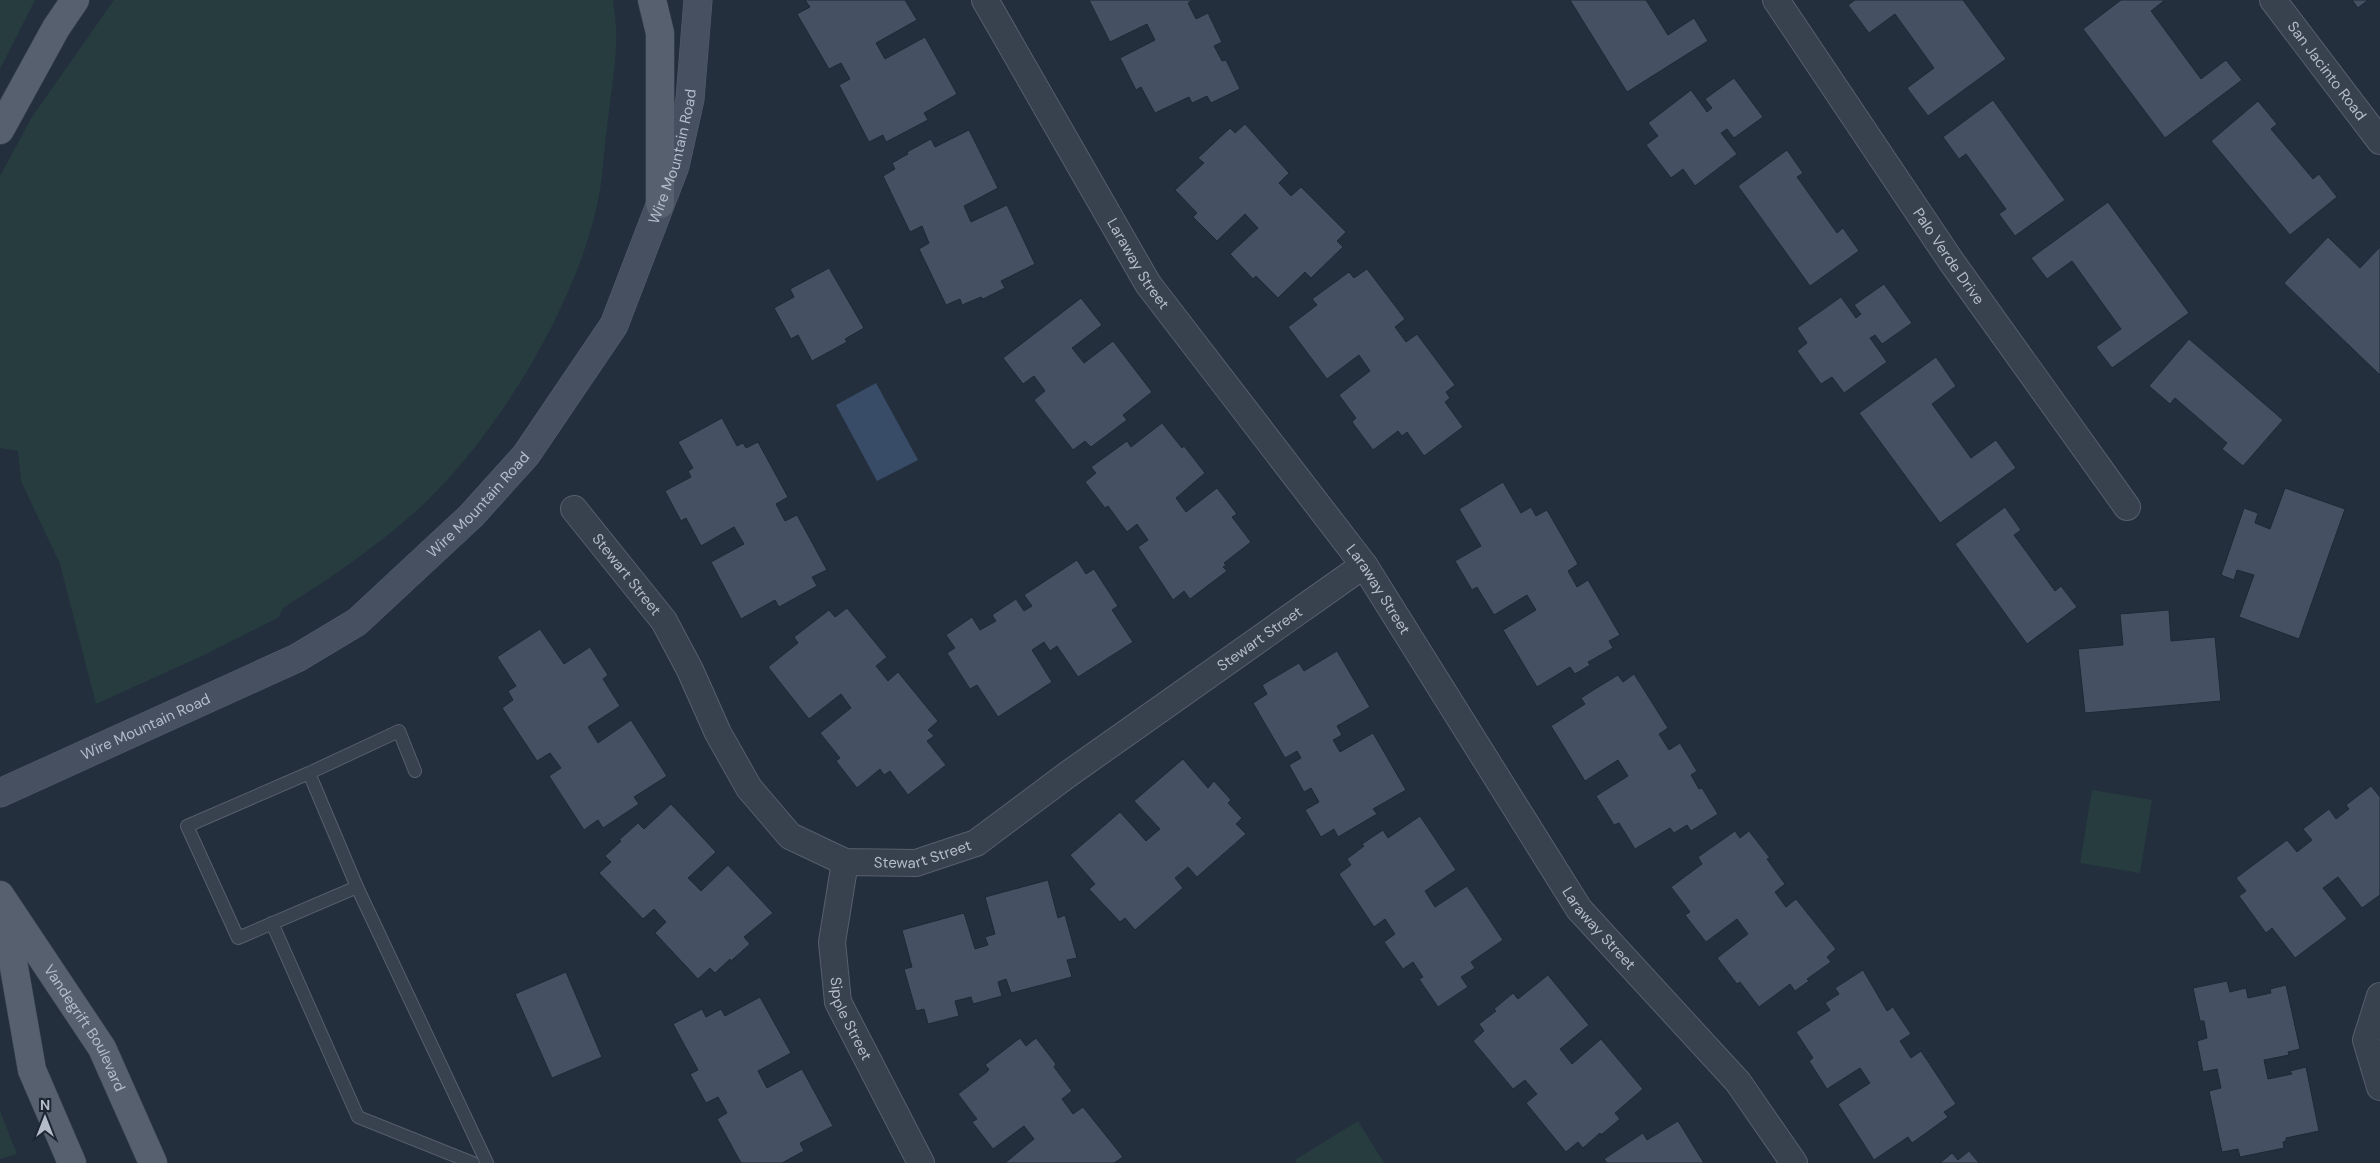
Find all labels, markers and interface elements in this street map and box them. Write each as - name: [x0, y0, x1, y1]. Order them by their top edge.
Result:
- street label: San Jacinto Road: [2283, 17, 2371, 125]
- street label: Wire Mountain Road: [644, 88, 701, 227]
- street label: Palo Verde Drive: [1908, 204, 1989, 309]
- street label: Laraway Street: [1102, 215, 1174, 313]
- street label: Wire Mountain Road: [423, 448, 534, 562]
- street label: Stewart Street: [588, 529, 666, 620]
- street label: Laraway Street: [1342, 540, 1415, 638]
- street label: Stewart Street: [1213, 602, 1306, 676]
- street label: Wire Mountain Road: [78, 689, 214, 765]
- street label: Stewart Street: [874, 835, 974, 873]
- street label: Laraway Street: [1558, 883, 1640, 974]
- street label: Vandegrift Boulevard: [39, 961, 130, 1095]
- street label: Sipple Street: [826, 976, 876, 1064]
- north arrow: [20, 1093, 70, 1143]
- text: N: [40, 1096, 50, 1114]

